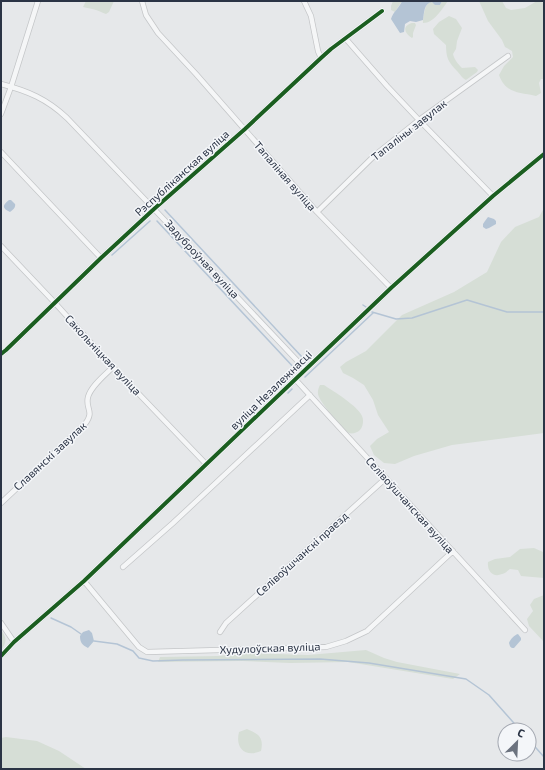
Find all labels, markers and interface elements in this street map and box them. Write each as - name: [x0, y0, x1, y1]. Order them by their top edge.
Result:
- street label: Тапаліны завулак: [369, 96, 450, 164]
- street label: Рэспубліканская вуліца: [132, 127, 232, 219]
- street label: Тапаліная вуліца: [251, 138, 319, 214]
- street label: Задуброўная вуліца: [162, 217, 242, 301]
- street label: Сакольніцкая вуліца: [62, 312, 144, 398]
- street label: вуліца Незалежнасці: [227, 347, 315, 433]
- street label: Славянскі завулак: [11, 419, 89, 493]
- street label: Селівоўшчанская вуліца: [363, 454, 457, 556]
- street label: Селівоўшчанскі праезд: [253, 508, 351, 599]
- street label: Худулоўская вуліца: [219, 639, 321, 657]
- north arrow: [497, 722, 537, 762]
- text: С: [516, 725, 527, 740]

